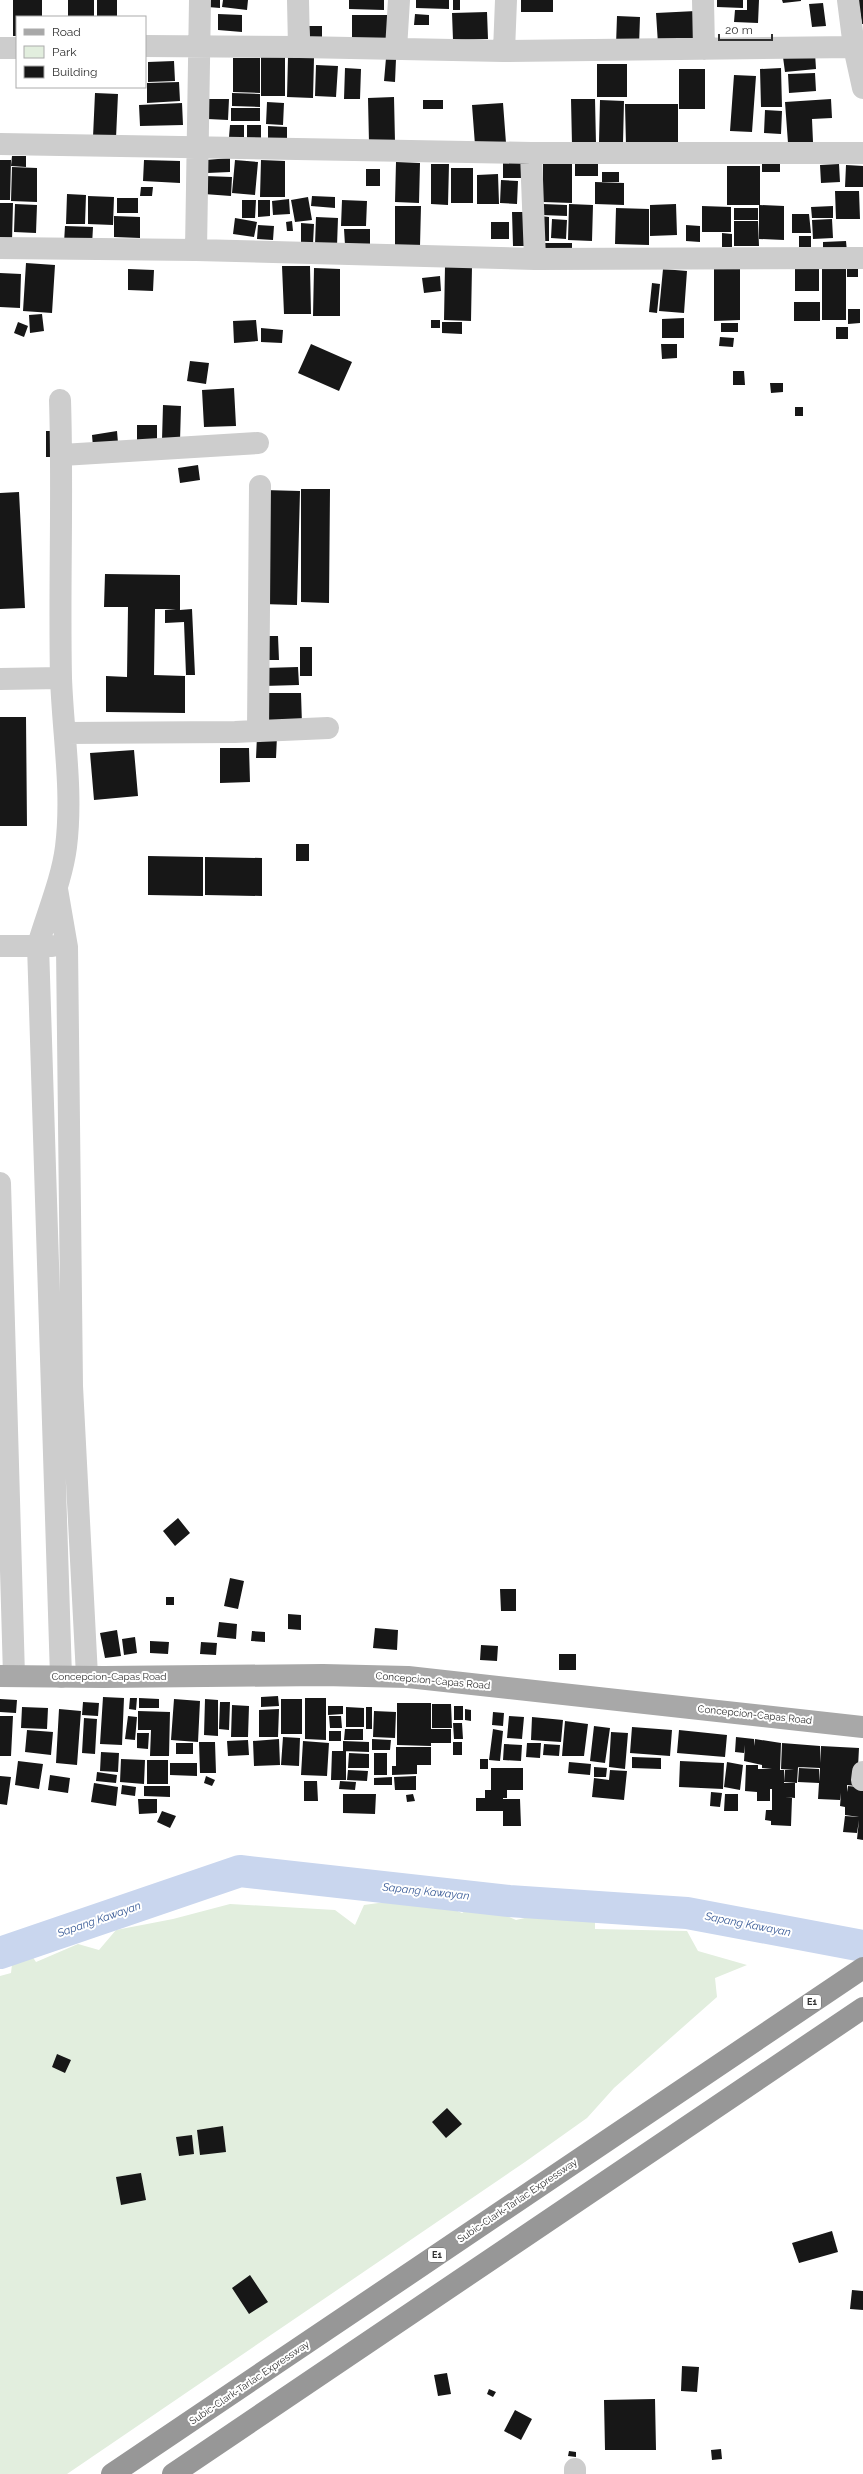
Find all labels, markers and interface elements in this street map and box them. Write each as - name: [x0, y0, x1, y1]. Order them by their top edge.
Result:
- legend: [16, 16, 146, 88]
- scale bar: [719, 16, 772, 42]
- text: 20 m: [725, 23, 753, 37]
- text: Road: [52, 25, 81, 39]
- text: Park: [52, 45, 77, 59]
- text: Building: [52, 65, 98, 79]
- street label: Concepcion-Capas Road: [375, 1670, 491, 1691]
- street label: Concepcion-Capas Road: [51, 1671, 167, 1682]
- street label: Concepcion-Capas Road: [697, 1703, 813, 1726]
- water label: Sapang Kawayan: [381, 1880, 470, 1903]
- water label: Sapang Kawayan: [55, 1899, 143, 1940]
- water label: Sapang Kawayan: [703, 1910, 792, 1939]
- road number: E1: [803, 1995, 821, 2009]
- street label: Subic-Clark-Tarlac Expressway: [455, 2156, 580, 2245]
- road number: E1: [428, 2248, 446, 2262]
- street label: Subic-Clark-Tarlac Expressway: [187, 2338, 312, 2427]

